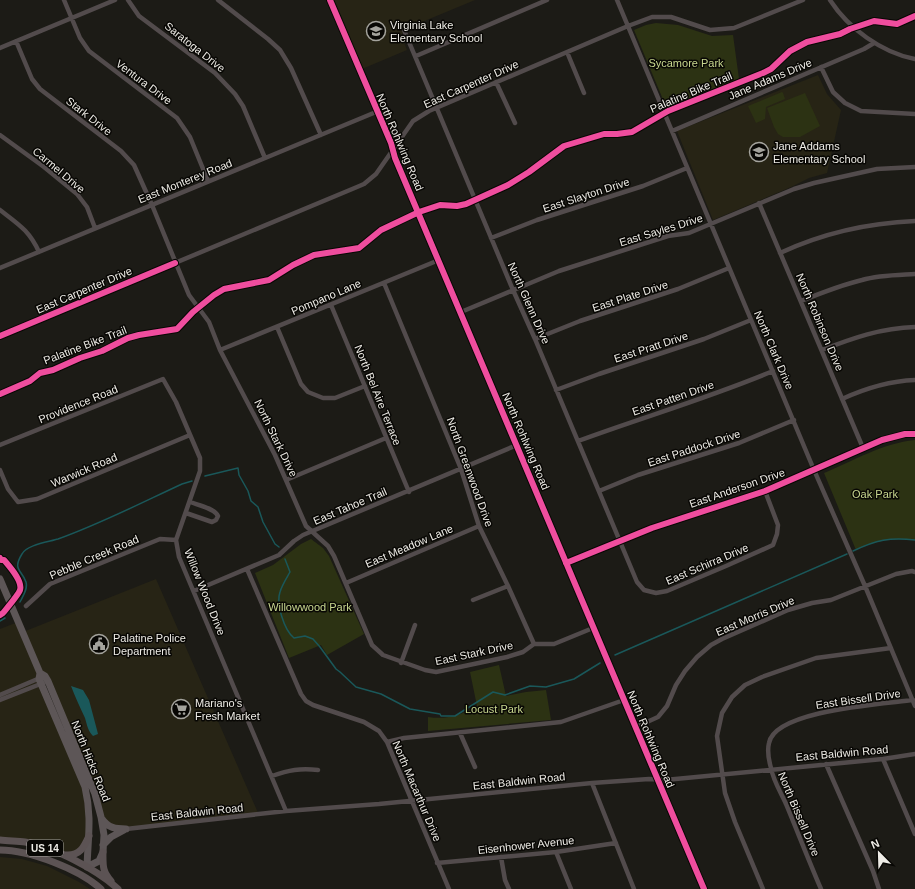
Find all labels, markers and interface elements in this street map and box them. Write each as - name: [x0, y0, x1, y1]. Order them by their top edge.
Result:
- place label: Virginia Lake Elementary School: [390, 19, 482, 44]
- street label: Saratoga Drive: [162, 20, 228, 74]
- school or university icon: Virginia Lake Elementary School: [365, 20, 387, 42]
- street label: Jane Adams Drive: [727, 56, 813, 102]
- street label: Ventura Drive: [114, 57, 174, 107]
- park label: Sycamore Park: [648, 57, 724, 69]
- street label: East Carpenter Drive: [422, 58, 520, 110]
- street label: Palatine Bike Trail: [648, 69, 734, 115]
- street label: North Rohlwing Road: [374, 92, 426, 192]
- street label: Stark Drive: [64, 95, 114, 137]
- place label: Jane Addams Elementary School: [773, 140, 865, 165]
- school or university icon: Jane Addams Elementary School: [748, 141, 770, 163]
- street label: Carmel Drive: [31, 145, 87, 195]
- street label: East Monterey Road: [136, 157, 234, 205]
- street label: East Slayton Drive: [541, 175, 631, 215]
- street label: East Sayles Drive: [618, 212, 704, 248]
- street label: North Glenn Drive: [506, 260, 552, 346]
- street label: East Carpenter Drive: [34, 264, 134, 316]
- street label: North Robinson Drive: [794, 271, 846, 373]
- street label: Pompano Lane: [289, 277, 363, 317]
- street label: East Plate Drive: [591, 278, 669, 314]
- street label: North Clark Drive: [752, 309, 796, 391]
- street label: Palatine Bike Trail: [42, 324, 128, 366]
- street label: East Pratt Drive: [613, 329, 689, 365]
- street label: North Bel Aire Terrace: [352, 343, 404, 447]
- street label: East Patten Drive: [631, 378, 715, 418]
- street label: Providence Road: [37, 383, 119, 425]
- street label: North Rohlwing Road: [500, 391, 552, 491]
- street label: North Stark Drive: [252, 397, 300, 479]
- street label: North Greenwood Drive: [445, 416, 495, 528]
- street label: East Paddock Drive: [646, 427, 742, 469]
- street label: Warwick Road: [49, 451, 119, 489]
- street label: East Anderson Drive: [688, 466, 786, 510]
- street label: East Tahoe Trail: [311, 485, 389, 527]
- park label: Oak Park: [852, 488, 898, 500]
- street label: East Meadow Lane: [363, 522, 455, 570]
- street label: Pebble Creek Road: [47, 533, 141, 581]
- street label: East Schirra Drive: [664, 541, 750, 587]
- street label: Willow Wood Drive: [182, 547, 228, 637]
- street label: East Morris Drive: [714, 594, 796, 638]
- park label: Willowwood Park: [268, 601, 352, 613]
- place label: Palatine Police Department: [113, 632, 186, 657]
- public building icon: Palatine Police Department: [88, 633, 110, 655]
- street label: East Stark Drive: [434, 639, 514, 667]
- street label: East Bissell Drive: [815, 687, 901, 711]
- street label: North Rohlwing Road: [625, 689, 677, 789]
- place label: Mariano's Fresh Market: [195, 697, 260, 722]
- supermarket icon: Mariano's Fresh Market: [170, 698, 192, 720]
- park label: Locust Park: [465, 703, 524, 715]
- street label: North Hicks Road: [69, 719, 113, 803]
- street label: North Macarthur Drive: [390, 739, 444, 843]
- street label: East Baldwin Road: [795, 743, 889, 763]
- street label: East Baldwin Road: [472, 770, 566, 792]
- street label: North Bissell Drive: [776, 770, 822, 858]
- street label: East Baldwin Road: [150, 801, 244, 823]
- north arrow: [859, 833, 899, 873]
- street label: Eisenhower Avenue: [477, 834, 575, 856]
- text: N: [869, 837, 881, 851]
- road number: US 14: [27, 840, 63, 856]

